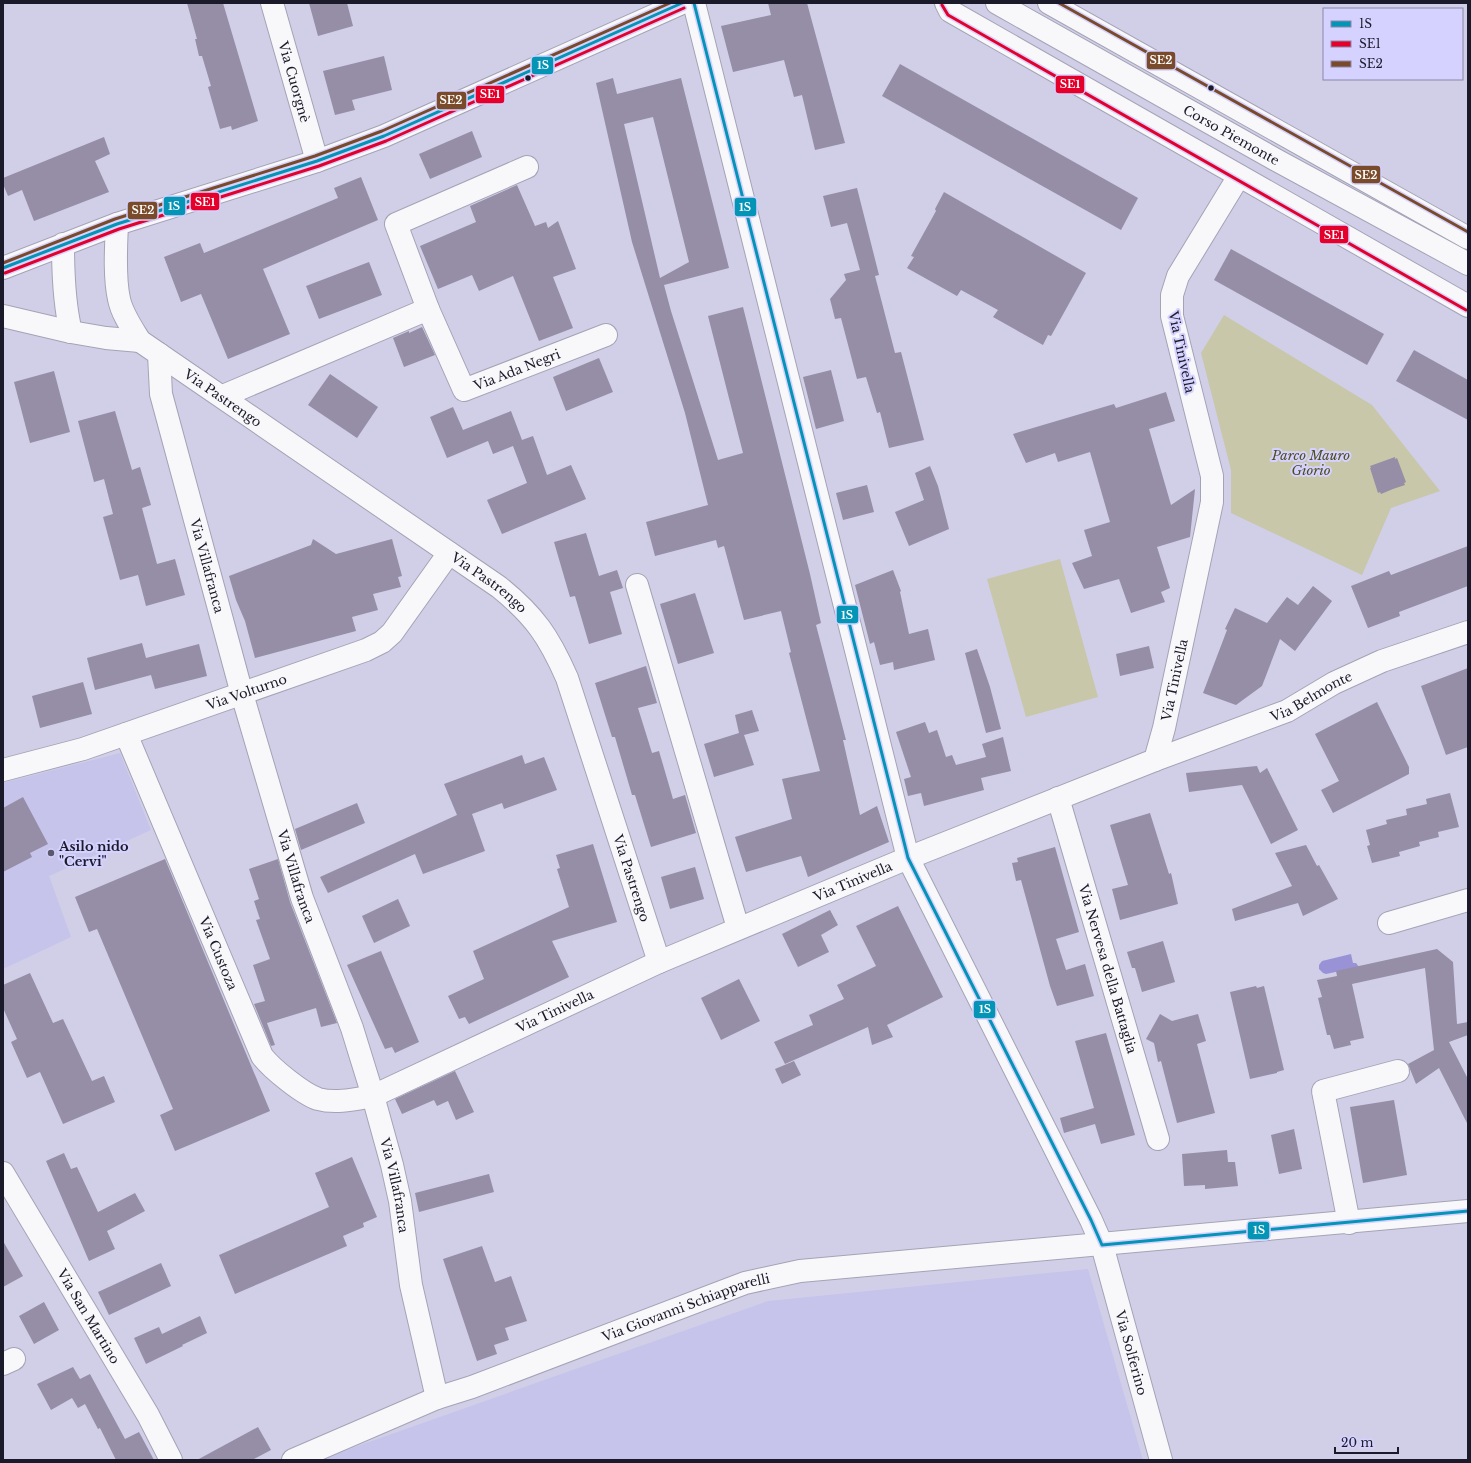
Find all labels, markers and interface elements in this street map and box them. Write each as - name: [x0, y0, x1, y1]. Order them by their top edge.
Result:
- legend: [1323, 8, 1463, 80]
- text: 1S: [1359, 16, 1372, 31]
- text: SE1: [1359, 36, 1381, 51]
- street label: Via Cuorgnè: [274, 39, 314, 124]
- line badge: SE2: [1146, 51, 1176, 70]
- text: SE2: [1150, 53, 1172, 67]
- line badge: 1S: [531, 56, 554, 75]
- text: SE2: [1359, 56, 1383, 71]
- text: 1S: [537, 58, 549, 72]
- unlabelled marker: [523, 73, 533, 83]
- line badge: SE1: [1055, 75, 1085, 94]
- text: SE1: [1060, 77, 1080, 91]
- unlabelled marker: [1206, 83, 1216, 93]
- line badge: SE1: [475, 85, 505, 104]
- text: SE1: [480, 87, 500, 101]
- line badge: SE2: [436, 91, 467, 110]
- text: SE2: [440, 93, 462, 107]
- street label: Corso Piemonte: [1180, 101, 1282, 169]
- line badge: SE2: [1351, 165, 1381, 184]
- text: SE2: [1355, 168, 1377, 182]
- line badge: SE1: [190, 192, 220, 211]
- text: SE1: [195, 195, 215, 209]
- line badge: 1S: [163, 196, 186, 216]
- line badge: 1S: [734, 197, 757, 217]
- text: 1S: [168, 199, 180, 213]
- text: 1S: [739, 200, 751, 214]
- line badge: SE2: [127, 201, 158, 220]
- text: SE2: [132, 203, 154, 217]
- line badge: SE1: [1319, 225, 1349, 244]
- text: SE1: [1324, 228, 1344, 242]
- street label: Via Tinivella: [1164, 309, 1199, 395]
- street label: Via Ada Negri: [470, 345, 563, 395]
- street label: Via Pastrengo: [180, 365, 265, 431]
- park label: Parco Mauro Giorio: [1271, 447, 1350, 479]
- street label: Via Villafranca: [186, 516, 228, 616]
- street label: Via Pastrengo: [447, 548, 531, 617]
- line badge: 1S: [836, 605, 859, 624]
- text: 1S: [841, 608, 853, 622]
- street label: Via Tinivella: [1157, 637, 1192, 724]
- street label: Via Belmonte: [1267, 668, 1355, 726]
- street label: Via Volturno: [203, 670, 289, 714]
- street label: Via Villafranca: [273, 827, 319, 926]
- street label: Via Pastrengo: [609, 831, 653, 924]
- place label: Asilo nido "Cervi": [58, 838, 129, 870]
- marker: Asilo nido "Cervi": [46, 848, 56, 858]
- street label: Via Tinivella: [810, 857, 895, 906]
- street label: Via Nervesa della Battaglia: [1074, 881, 1141, 1056]
- street label: Via Custoza: [195, 913, 241, 993]
- street label: Via Tinivella: [513, 986, 597, 1037]
- line badge: 1S: [973, 1000, 996, 1019]
- text: 1S: [979, 1002, 991, 1016]
- street label: Via Villafranca: [376, 1135, 412, 1235]
- line badge: 1S: [1247, 1221, 1270, 1240]
- text: 1S: [1253, 1223, 1265, 1237]
- street label: Via San Martino: [53, 1265, 123, 1367]
- street label: Via Giovanni Schiapparelli: [599, 1270, 772, 1346]
- street label: Via Solferino: [1111, 1308, 1151, 1397]
- scale bar: [1335, 1429, 1398, 1455]
- text: 20 m: [1341, 1435, 1373, 1450]

